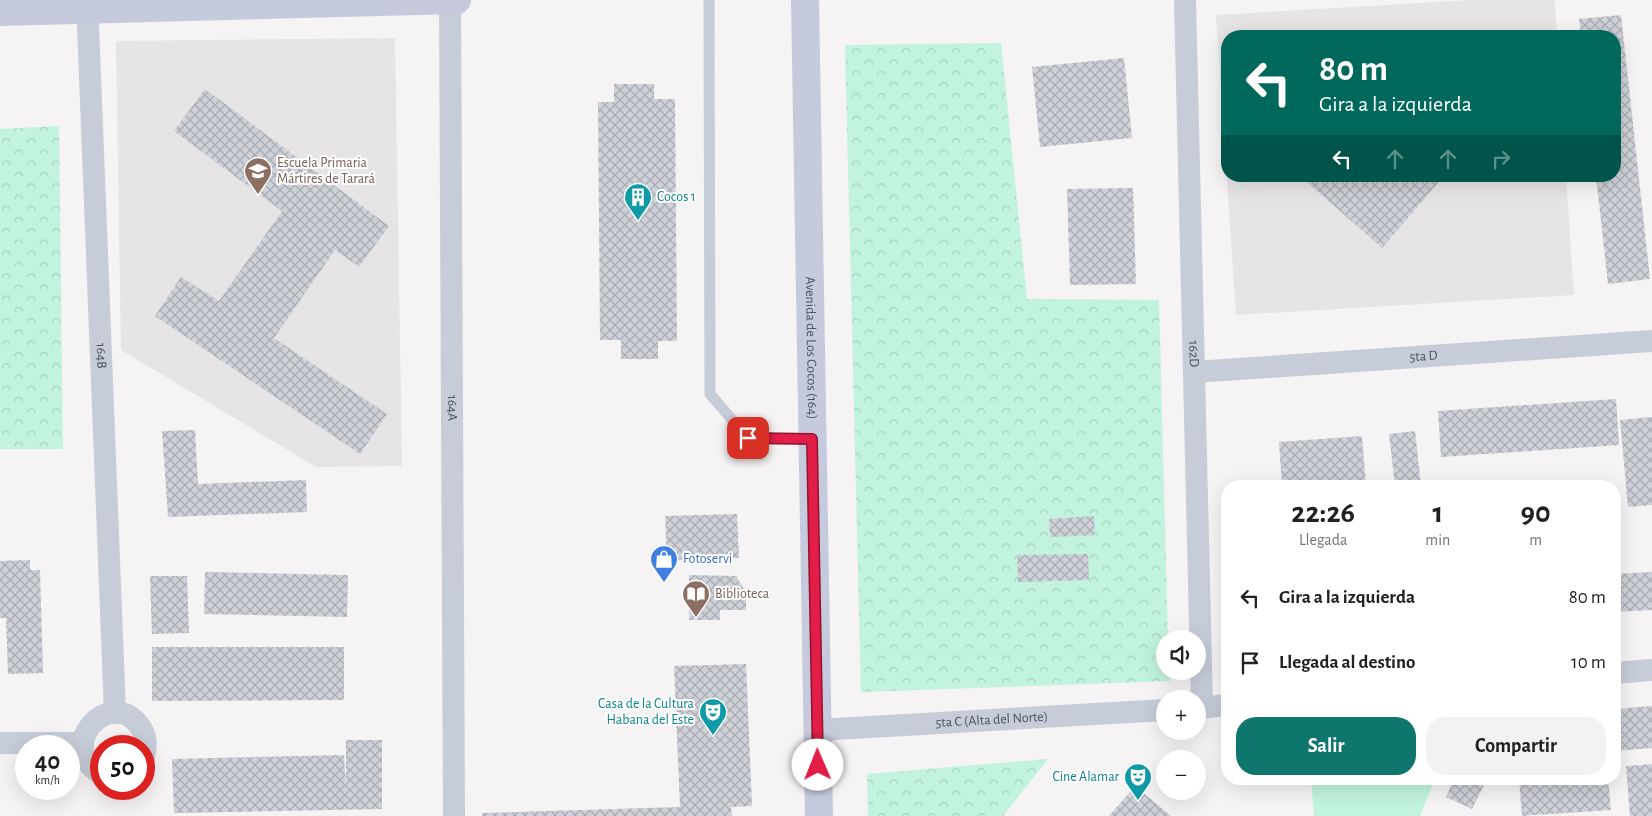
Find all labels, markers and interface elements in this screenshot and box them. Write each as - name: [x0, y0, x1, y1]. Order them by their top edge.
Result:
- icon: left: [1236, 50, 1301, 115]
- text: 80 m: [1319, 52, 1388, 87]
- text: Gira a la izquierda: [1319, 93, 1472, 115]
- icon: left: [1328, 145, 1356, 173]
- icon: ahead: [1381, 145, 1409, 173]
- icon: ahead: [1434, 145, 1462, 173]
- icon: right: [1487, 145, 1515, 173]
- school or university icon: Escuela Primaria Mártires de Tarará: [243, 156, 273, 195]
- place label: Escuela Primaria Mártires de Tarará: [277, 156, 375, 186]
- building icon: Cocos 1: [623, 182, 653, 221]
- place label: Cocos 1: [657, 190, 695, 204]
- street label: Avenida de Los Cocos (164): [803, 276, 819, 420]
- street label: 162D: [1186, 340, 1201, 367]
- street label: 164B: [93, 343, 108, 369]
- street label: 5ta D: [1409, 349, 1438, 364]
- street label: 164A: [445, 395, 459, 421]
- pin: [727, 417, 769, 459]
- icon: arrive: [734, 424, 762, 452]
- text: 22:26: [1291, 498, 1355, 528]
- text: 1: [1432, 498, 1443, 528]
- text: 90: [1521, 498, 1551, 528]
- text: Llegada: [1299, 532, 1347, 548]
- text: min: [1425, 532, 1450, 548]
- text: m: [1529, 532, 1542, 548]
- shop icon: Fotoservi: [649, 544, 679, 583]
- place label: Fotoservi: [683, 552, 732, 566]
- library icon: Biblioteca: [681, 579, 711, 618]
- icon: left: [1236, 584, 1264, 612]
- place label: Biblioteca: [715, 587, 770, 601]
- text: Gira a la izquierda: [1279, 588, 1415, 607]
- text: 80 m: [1569, 588, 1606, 607]
- map controls: [1156, 630, 1206, 800]
- button: sound: [1156, 630, 1206, 680]
- icon: arrive: [1236, 649, 1264, 677]
- text: Llegada al destino: [1279, 653, 1416, 672]
- text: 10 m: [1571, 653, 1606, 672]
- button: +: [1156, 690, 1206, 740]
- place label: Casa de la Cultura Habana del Este: [598, 697, 695, 727]
- theatre icon: Casa de la Cultura Habana del Este: [698, 697, 728, 736]
- street label: 5ta C (Alta del Norte): [935, 710, 1048, 730]
- button: Salir: [1236, 717, 1416, 775]
- button: Compartir: [1426, 717, 1606, 775]
- speed limit sign: 50: [90, 735, 155, 800]
- position arrow: [791, 738, 843, 790]
- text: 40: [35, 749, 60, 774]
- button: −: [1156, 750, 1206, 800]
- theatre icon: Cine Alamar: [1123, 762, 1153, 801]
- place label: Cine Alamar: [1052, 770, 1119, 784]
- text: km/h: [35, 774, 60, 786]

